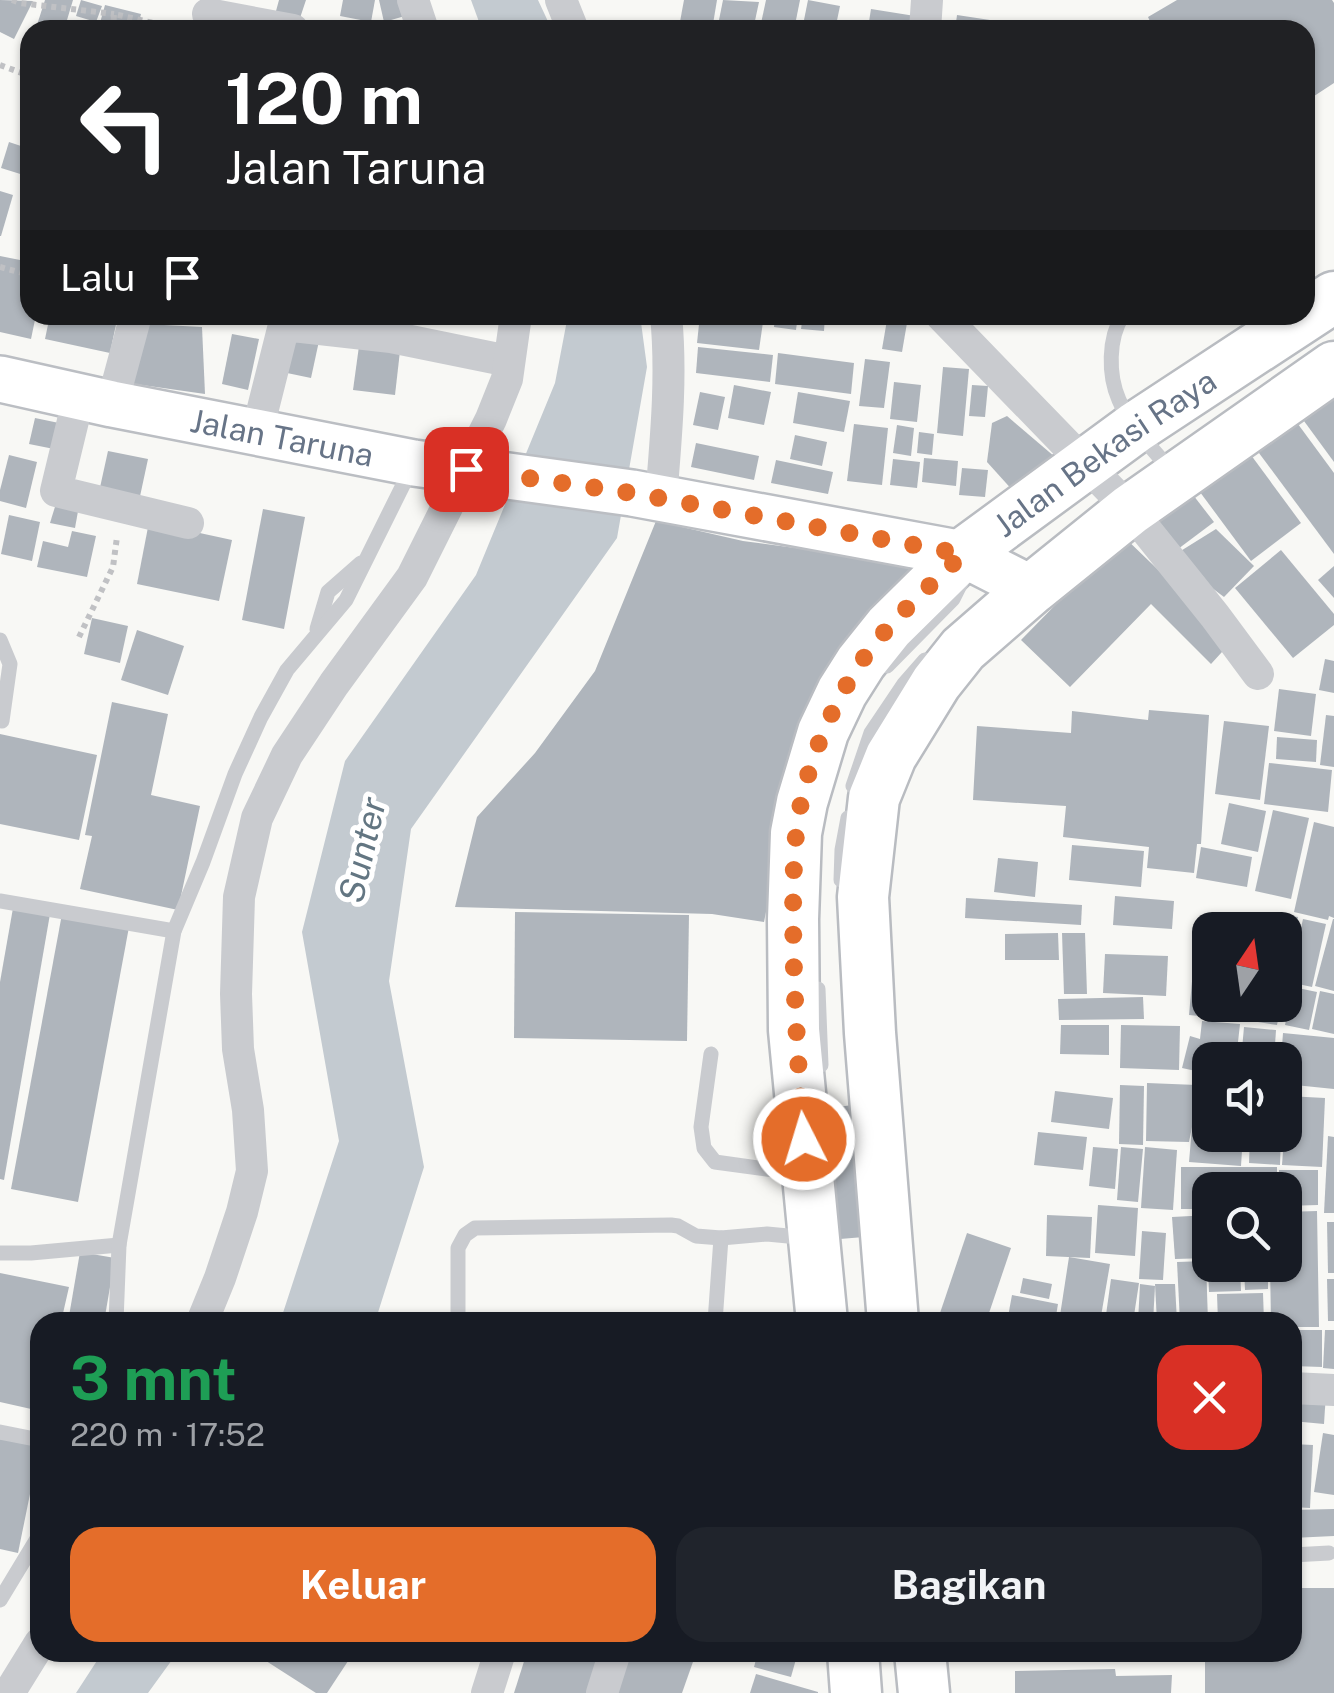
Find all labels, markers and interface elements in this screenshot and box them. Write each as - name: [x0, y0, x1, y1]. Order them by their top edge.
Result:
- text: 120 m: [225, 57, 423, 140]
- icon: left: [60, 60, 190, 190]
- text: Jalan Taruna: [225, 141, 486, 194]
- icon: arrive: [155, 250, 210, 305]
- text: Lalu: [60, 255, 135, 300]
- street label: Jalan Bekasi Raya: [986, 361, 1223, 544]
- street label: Jalan Taruna: [187, 401, 377, 473]
- pin: [424, 427, 509, 512]
- icon: arrive: [439, 442, 494, 497]
- water label: Sunter: [330, 793, 394, 907]
- north arrow: [1192, 912, 1302, 1022]
- map controls: [1192, 912, 1302, 1282]
- button: sound: [1192, 1042, 1302, 1152]
- position arrow: [752, 1087, 856, 1191]
- button: search: [1192, 1172, 1302, 1282]
- text: 3 mnt: [70, 1343, 237, 1414]
- button: close: [1157, 1345, 1262, 1450]
- text: 220 m · 17:52: [70, 1416, 265, 1453]
- button: Keluar: [70, 1527, 656, 1642]
- button: Bagikan: [676, 1527, 1262, 1642]

